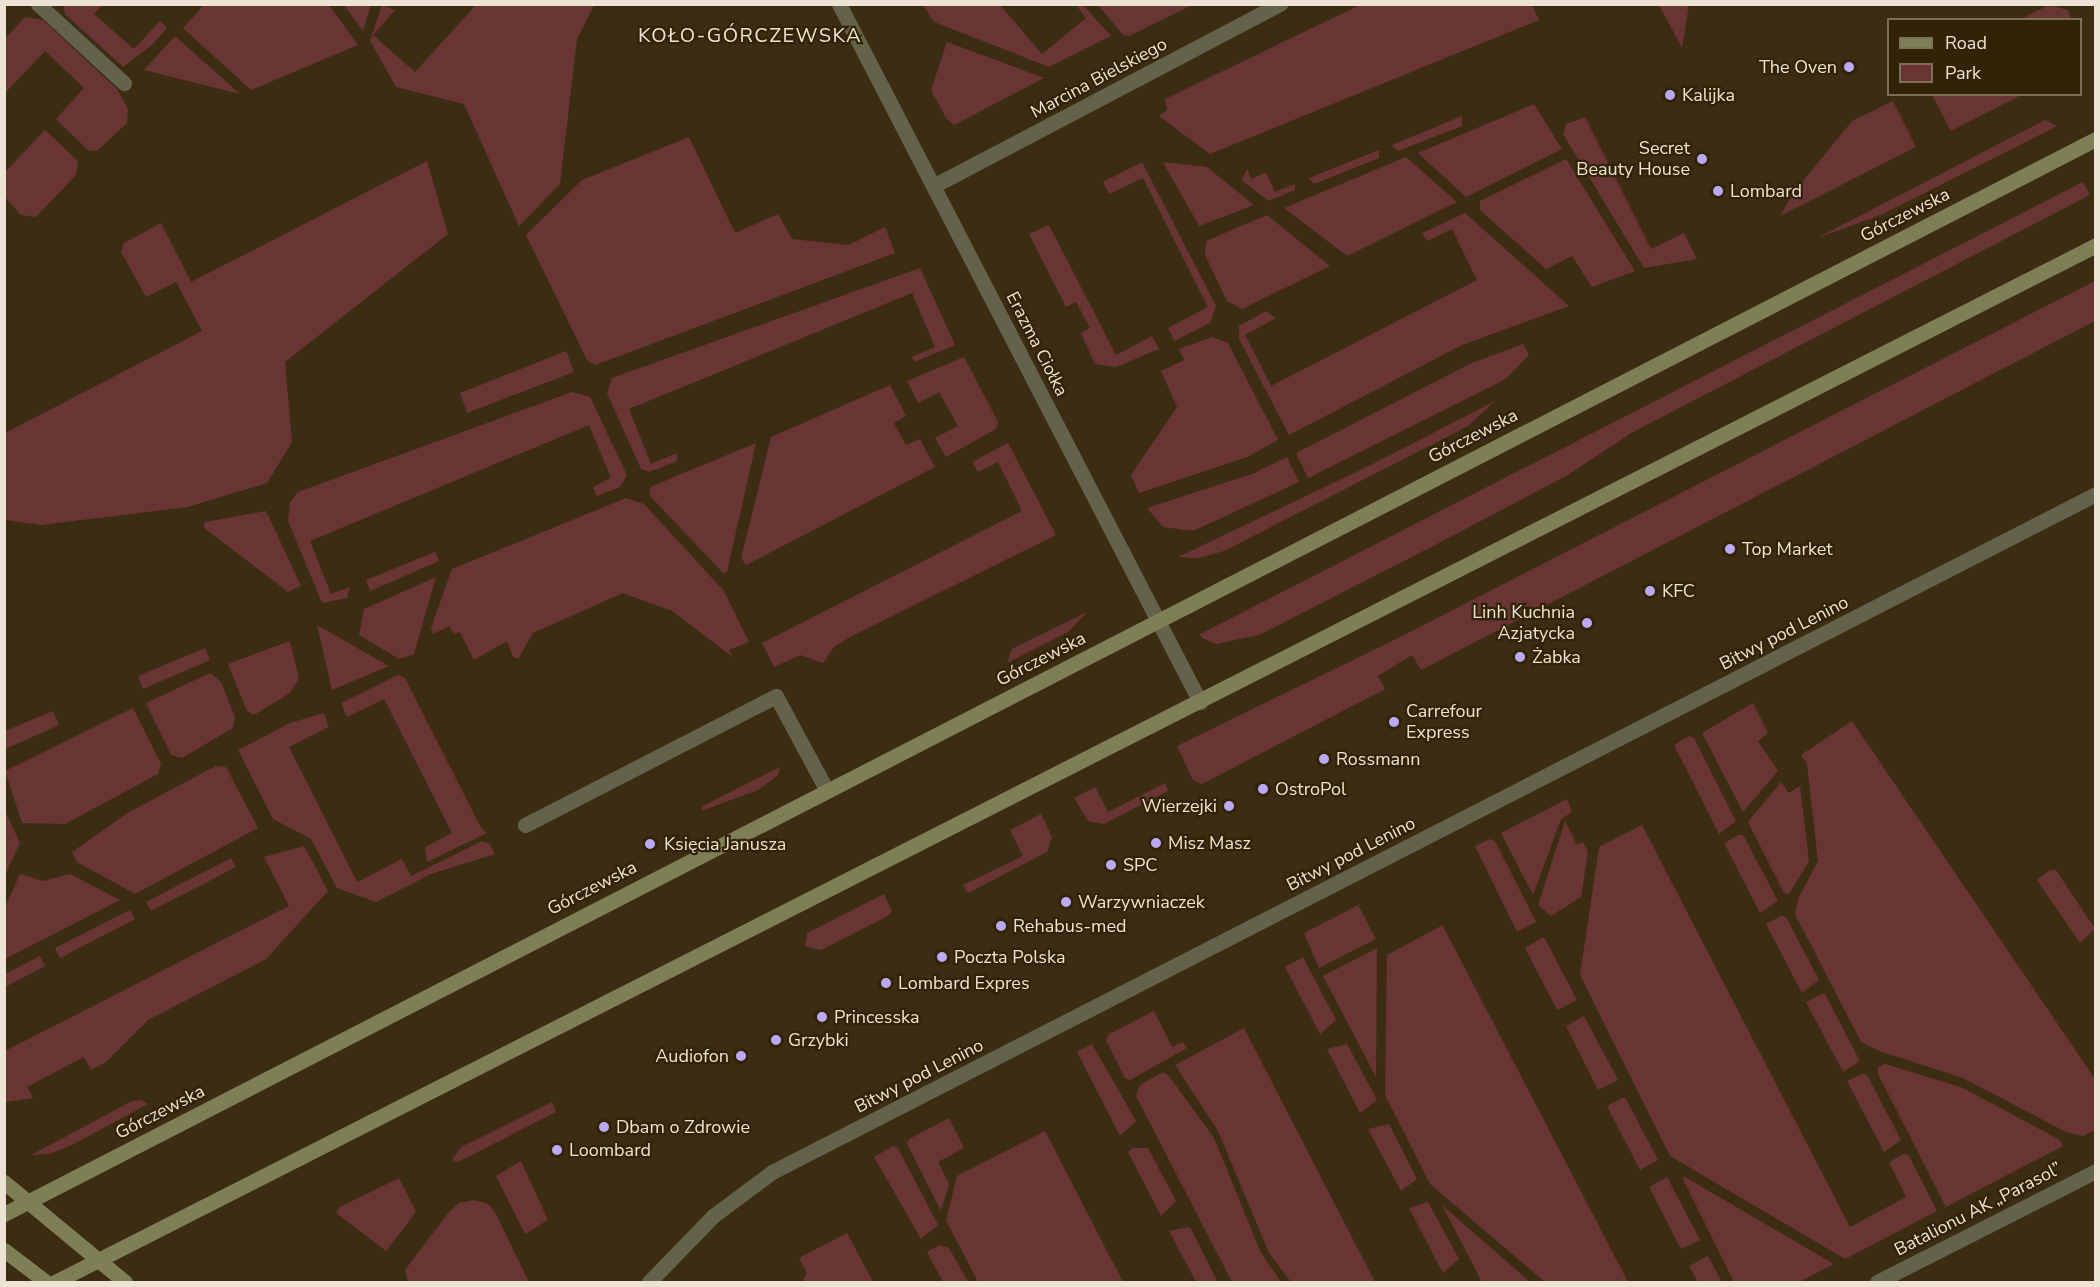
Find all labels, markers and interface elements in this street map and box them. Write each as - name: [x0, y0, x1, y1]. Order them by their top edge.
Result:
- legend: [1887, 18, 2082, 96]
- district label: KOŁO-GÓRCZEWSKA: [638, 23, 862, 47]
- text: Road: [1945, 31, 1987, 55]
- street label: Marcina Bielskiego: [1027, 33, 1171, 123]
- place label: The Oven: [1759, 56, 1837, 78]
- marker: The Oven: [1842, 60, 1856, 74]
- text: Park: [1945, 61, 1981, 85]
- place label: Kalijka: [1682, 84, 1735, 106]
- marker: Kalijka: [1663, 88, 1677, 102]
- place label: Secret Beauty House: [1576, 138, 1690, 180]
- marker: Secret Beauty House: [1695, 152, 1709, 166]
- place label: Lombard: [1730, 180, 1802, 202]
- street label: Górczewska: [1857, 183, 1953, 247]
- marker: Lombard: [1711, 184, 1725, 198]
- street label: Erazma Ciołka: [1001, 288, 1073, 400]
- street label: Górczewska: [1425, 404, 1521, 468]
- place label: Top Market: [1742, 538, 1833, 560]
- marker: Top Market: [1723, 542, 1737, 556]
- place label: KFC: [1662, 580, 1695, 602]
- marker: KFC: [1643, 584, 1657, 598]
- street label: Bitwy pod Lenino: [1716, 591, 1852, 675]
- place label: Linh Kuchnia Azjatycka: [1472, 602, 1575, 644]
- marker: Linh Kuchnia Azjatycka: [1580, 616, 1594, 630]
- street label: Górczewska: [993, 627, 1089, 691]
- place label: Żabka: [1532, 646, 1581, 668]
- marker: Żabka: [1513, 650, 1527, 664]
- place label: Carrefour Express: [1406, 701, 1482, 744]
- marker: Carrefour Express: [1387, 715, 1401, 729]
- place label: Rossmann: [1336, 748, 1421, 770]
- marker: Rossmann: [1317, 752, 1331, 766]
- place label: OstroPol: [1275, 778, 1346, 800]
- marker: OstroPol: [1256, 782, 1270, 796]
- place label: Wierzejki: [1142, 795, 1217, 817]
- marker: Wierzejki: [1222, 799, 1236, 813]
- street label: Bitwy pod Lenino: [1283, 812, 1419, 896]
- place label: Misz Masz: [1168, 832, 1251, 854]
- place label: Księcia Janusza: [664, 833, 786, 855]
- marker: Księcia Janusza: [641, 835, 659, 853]
- marker: Misz Masz: [1149, 836, 1163, 850]
- place label: SPC: [1123, 854, 1157, 876]
- street label: Górczewska: [544, 856, 640, 920]
- marker: SPC: [1104, 858, 1118, 872]
- place label: Warzywniaczek: [1078, 891, 1205, 913]
- marker: Warzywniaczek: [1059, 895, 1073, 909]
- place label: Rehabus-med: [1013, 915, 1127, 937]
- marker: Rehabus-med: [994, 919, 1008, 933]
- place label: Poczta Polska: [954, 946, 1065, 968]
- marker: Poczta Polska: [935, 950, 949, 964]
- place label: Lombard Expres: [898, 972, 1030, 994]
- marker: Lombard Expres: [879, 976, 893, 990]
- place label: Princesska: [834, 1006, 920, 1028]
- marker: Princesska: [815, 1010, 829, 1024]
- place label: Grzybki: [788, 1029, 849, 1051]
- marker: Grzybki: [769, 1033, 783, 1047]
- street label: Bitwy pod Lenino: [851, 1034, 987, 1118]
- place label: Audiofon: [655, 1045, 729, 1067]
- marker: Audiofon: [734, 1049, 748, 1063]
- street label: Górczewska: [112, 1080, 208, 1144]
- place label: Dbam o Zdrowie: [616, 1116, 750, 1138]
- marker: Dbam o Zdrowie: [597, 1120, 611, 1134]
- place label: Loombard: [569, 1139, 651, 1161]
- marker: Loombard: [550, 1143, 564, 1157]
- street label: Batalionu AK „Parasol”: [1891, 1157, 2065, 1261]

